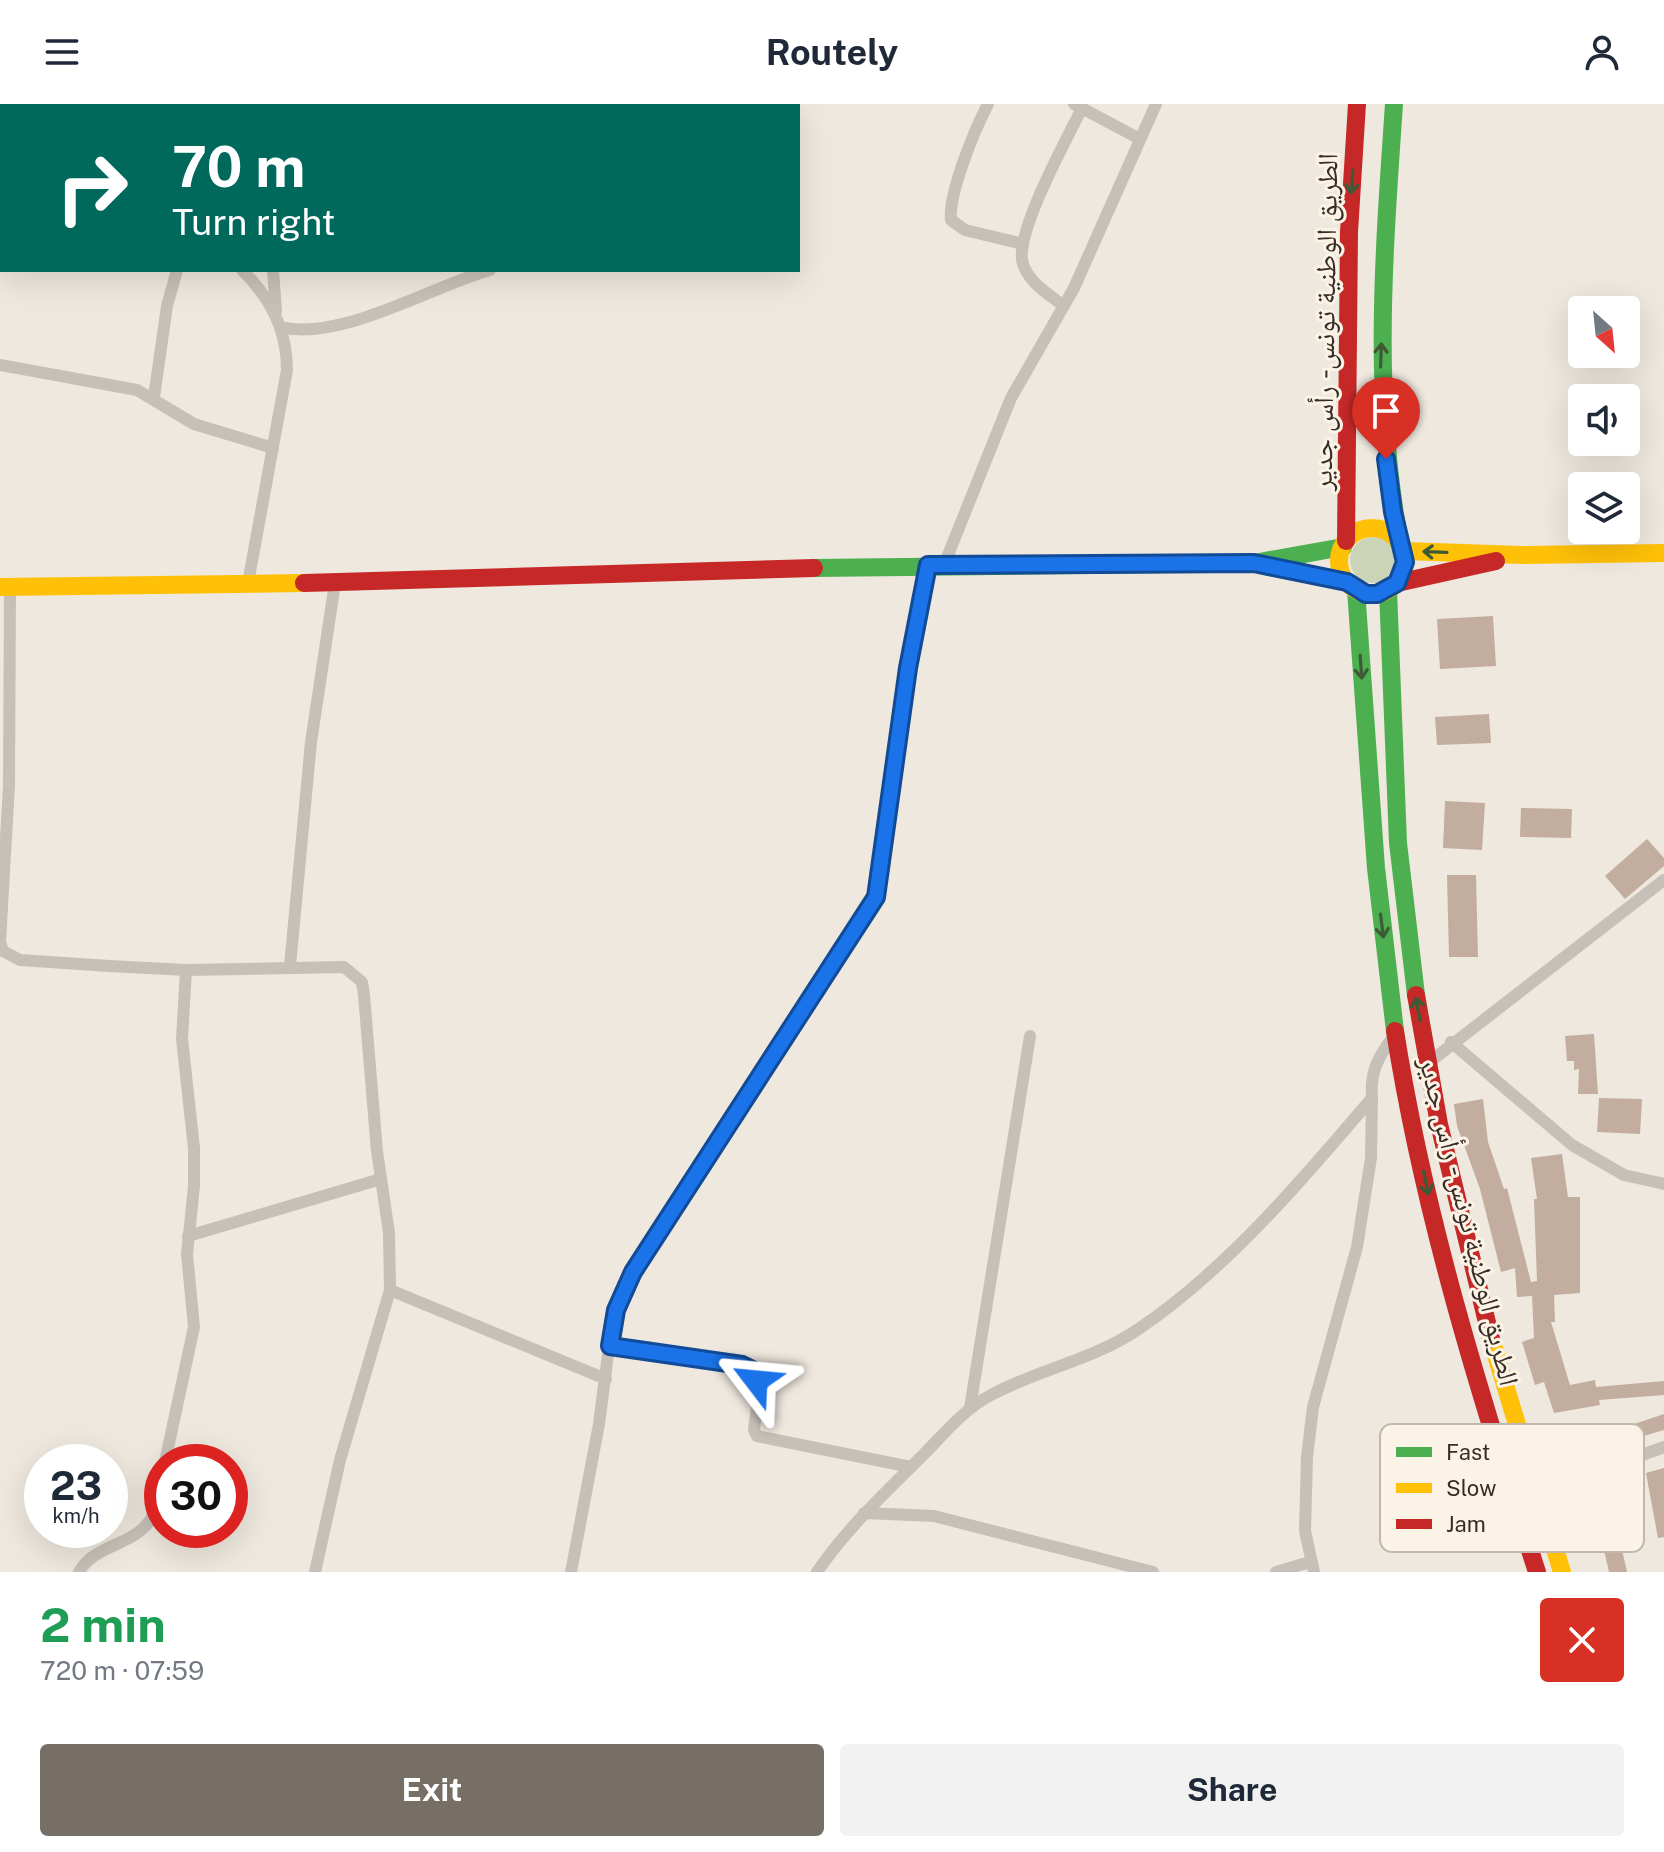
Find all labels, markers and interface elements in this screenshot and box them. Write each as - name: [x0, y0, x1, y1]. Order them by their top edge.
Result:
- icon: menu: [40, 30, 84, 74]
- icon: person: [1580, 30, 1624, 74]
- text: Routely: [766, 31, 898, 73]
- text: 70 m: [172, 134, 305, 200]
- icon: right: [40, 136, 144, 240]
- street label: الطريق الوطنية تونس - رأس جدير: [1305, 153, 1345, 492]
- one-way arrow: [1345, 168, 1360, 195]
- text: Turn right: [172, 201, 335, 243]
- north arrow: [1568, 296, 1640, 368]
- map controls: [1568, 296, 1640, 544]
- one-way arrow: [1374, 342, 1389, 369]
- pin: [1352, 377, 1420, 459]
- button: sound: [1568, 384, 1640, 456]
- icon: arrive: [1364, 389, 1408, 433]
- button: layers: [1568, 472, 1640, 544]
- one-way arrow: [1422, 544, 1449, 559]
- one-way arrow: [1354, 653, 1369, 680]
- one-way arrow: [1375, 913, 1390, 939]
- one-way arrow: [1410, 996, 1425, 1022]
- street label: الطريق الوطنية تونس - رأس جدير: [1411, 1052, 1527, 1389]
- one-way arrow: [1419, 1169, 1434, 1195]
- position arrow: [714, 1339, 798, 1423]
- legend: [1380, 1424, 1644, 1552]
- text: Fast: [1446, 1439, 1490, 1465]
- speed limit sign: 30: [144, 1444, 248, 1548]
- text: 23: [50, 1462, 102, 1509]
- text: Slow: [1446, 1475, 1496, 1501]
- text: km/h: [52, 1504, 100, 1528]
- text: Jam: [1446, 1511, 1486, 1537]
- text: 2 min: [40, 1596, 166, 1653]
- button: close: [1540, 1598, 1624, 1682]
- text: 720 m · 07:59: [40, 1655, 204, 1686]
- button: Exit: [40, 1744, 824, 1836]
- button: Share: [840, 1744, 1624, 1836]

